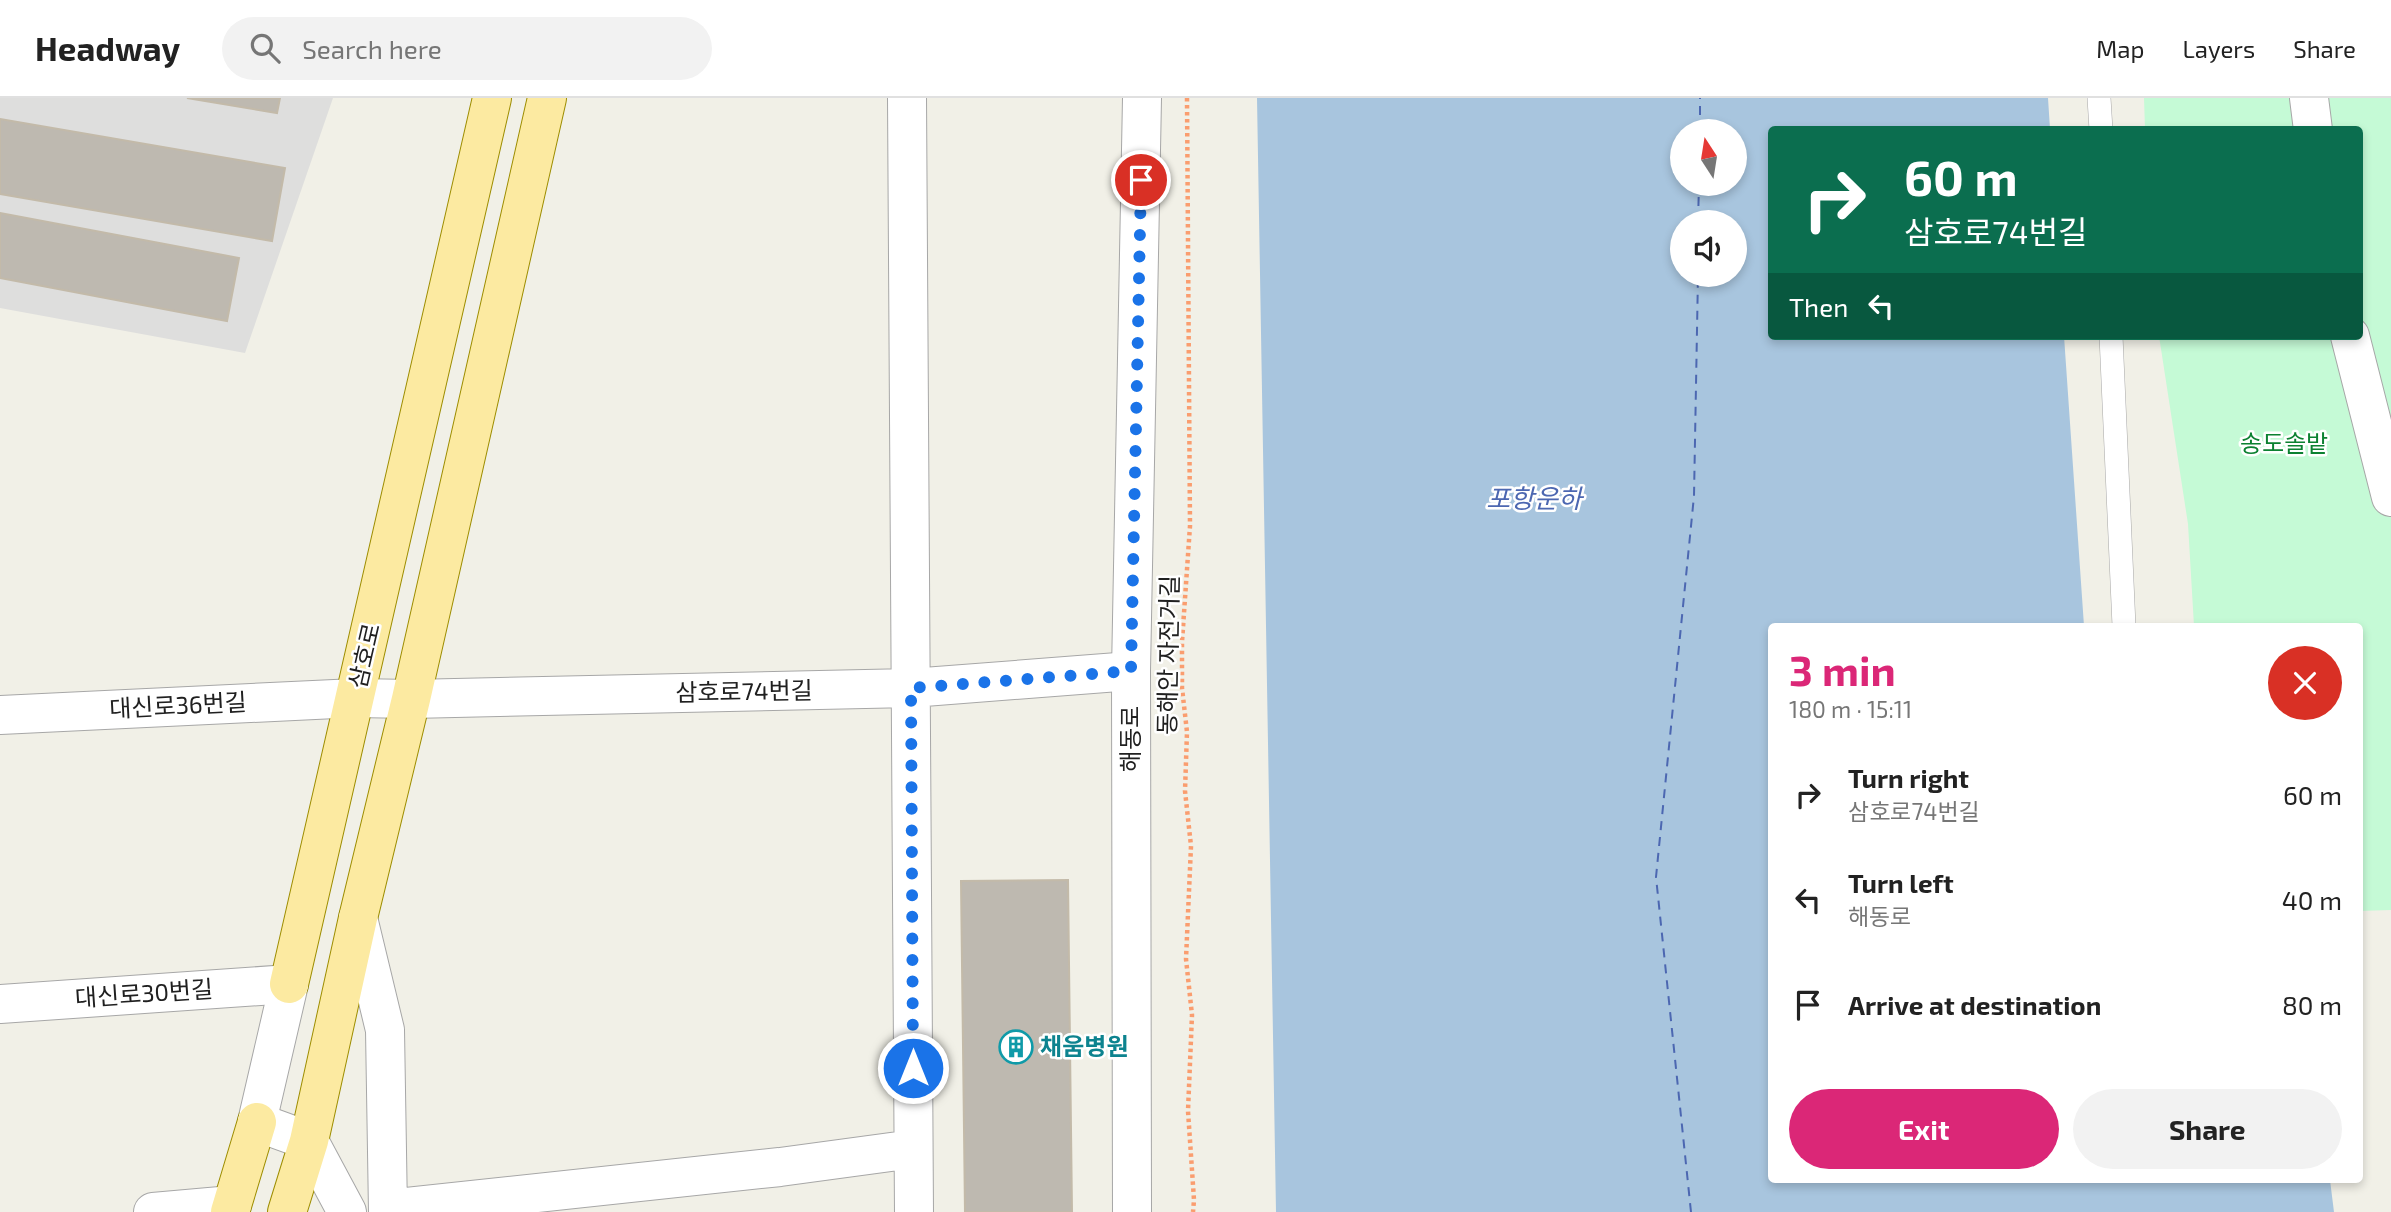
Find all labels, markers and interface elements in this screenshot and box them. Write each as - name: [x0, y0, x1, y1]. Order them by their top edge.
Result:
- search box: [222, 17, 712, 80]
- text: Headway: [35, 28, 180, 68]
- icon: search: [246, 29, 284, 67]
- text: Search here: [302, 33, 442, 64]
- text: Map: [2096, 34, 2144, 63]
- text: Layers: [2182, 34, 2255, 63]
- text: Share: [2293, 34, 2356, 63]
- north arrow: [1670, 119, 1746, 196]
- map controls: [1670, 119, 1747, 287]
- text: 60 m: [1904, 147, 2018, 206]
- pin: [1111, 150, 1171, 210]
- icon: right: [1789, 154, 1880, 245]
- icon: arrive: [1122, 161, 1160, 199]
- button: sound: [1670, 210, 1747, 287]
- text: 삼호로74번길: [1904, 212, 2087, 250]
- icon: left: [1862, 287, 1900, 325]
- text: Then: [1789, 291, 1848, 322]
- park label: 송도솔밭: [2240, 428, 2328, 457]
- water label: 포항운하: [1486, 482, 1585, 513]
- street label: 동해안 자전거길: [1152, 575, 1183, 735]
- street label: 삼호로: [342, 620, 385, 691]
- text: 3 min: [1789, 644, 1896, 694]
- button: close: [2268, 646, 2342, 720]
- street label: 삼호로74번길: [675, 675, 813, 706]
- street label: 대신로36번길: [109, 686, 247, 723]
- text: 180 m · 15:11: [1789, 695, 1912, 723]
- street label: 해동로: [1115, 706, 1144, 772]
- text: Turn right: [1848, 762, 1969, 793]
- icon: right: [1789, 776, 1827, 814]
- text: 60 m: [2283, 779, 2342, 810]
- text: 삼호로74번길: [1848, 797, 1980, 825]
- text: Turn left: [1848, 867, 1954, 898]
- icon: left: [1789, 881, 1827, 919]
- text: 40 m: [2282, 884, 2342, 915]
- text: 해동로: [1848, 902, 1911, 930]
- street label: 대신로30번길: [74, 973, 214, 1012]
- icon: arrive: [1789, 986, 1827, 1024]
- text: Arrive at destination: [1848, 989, 2101, 1020]
- text: 80 m: [2282, 989, 2342, 1020]
- building icon: 채움병원: [997, 1028, 1035, 1066]
- position arrow: [876, 1031, 950, 1105]
- place label: 채움병원: [1040, 1031, 1128, 1060]
- button: Exit: [1789, 1089, 2059, 1169]
- button: Share: [2073, 1089, 2342, 1169]

